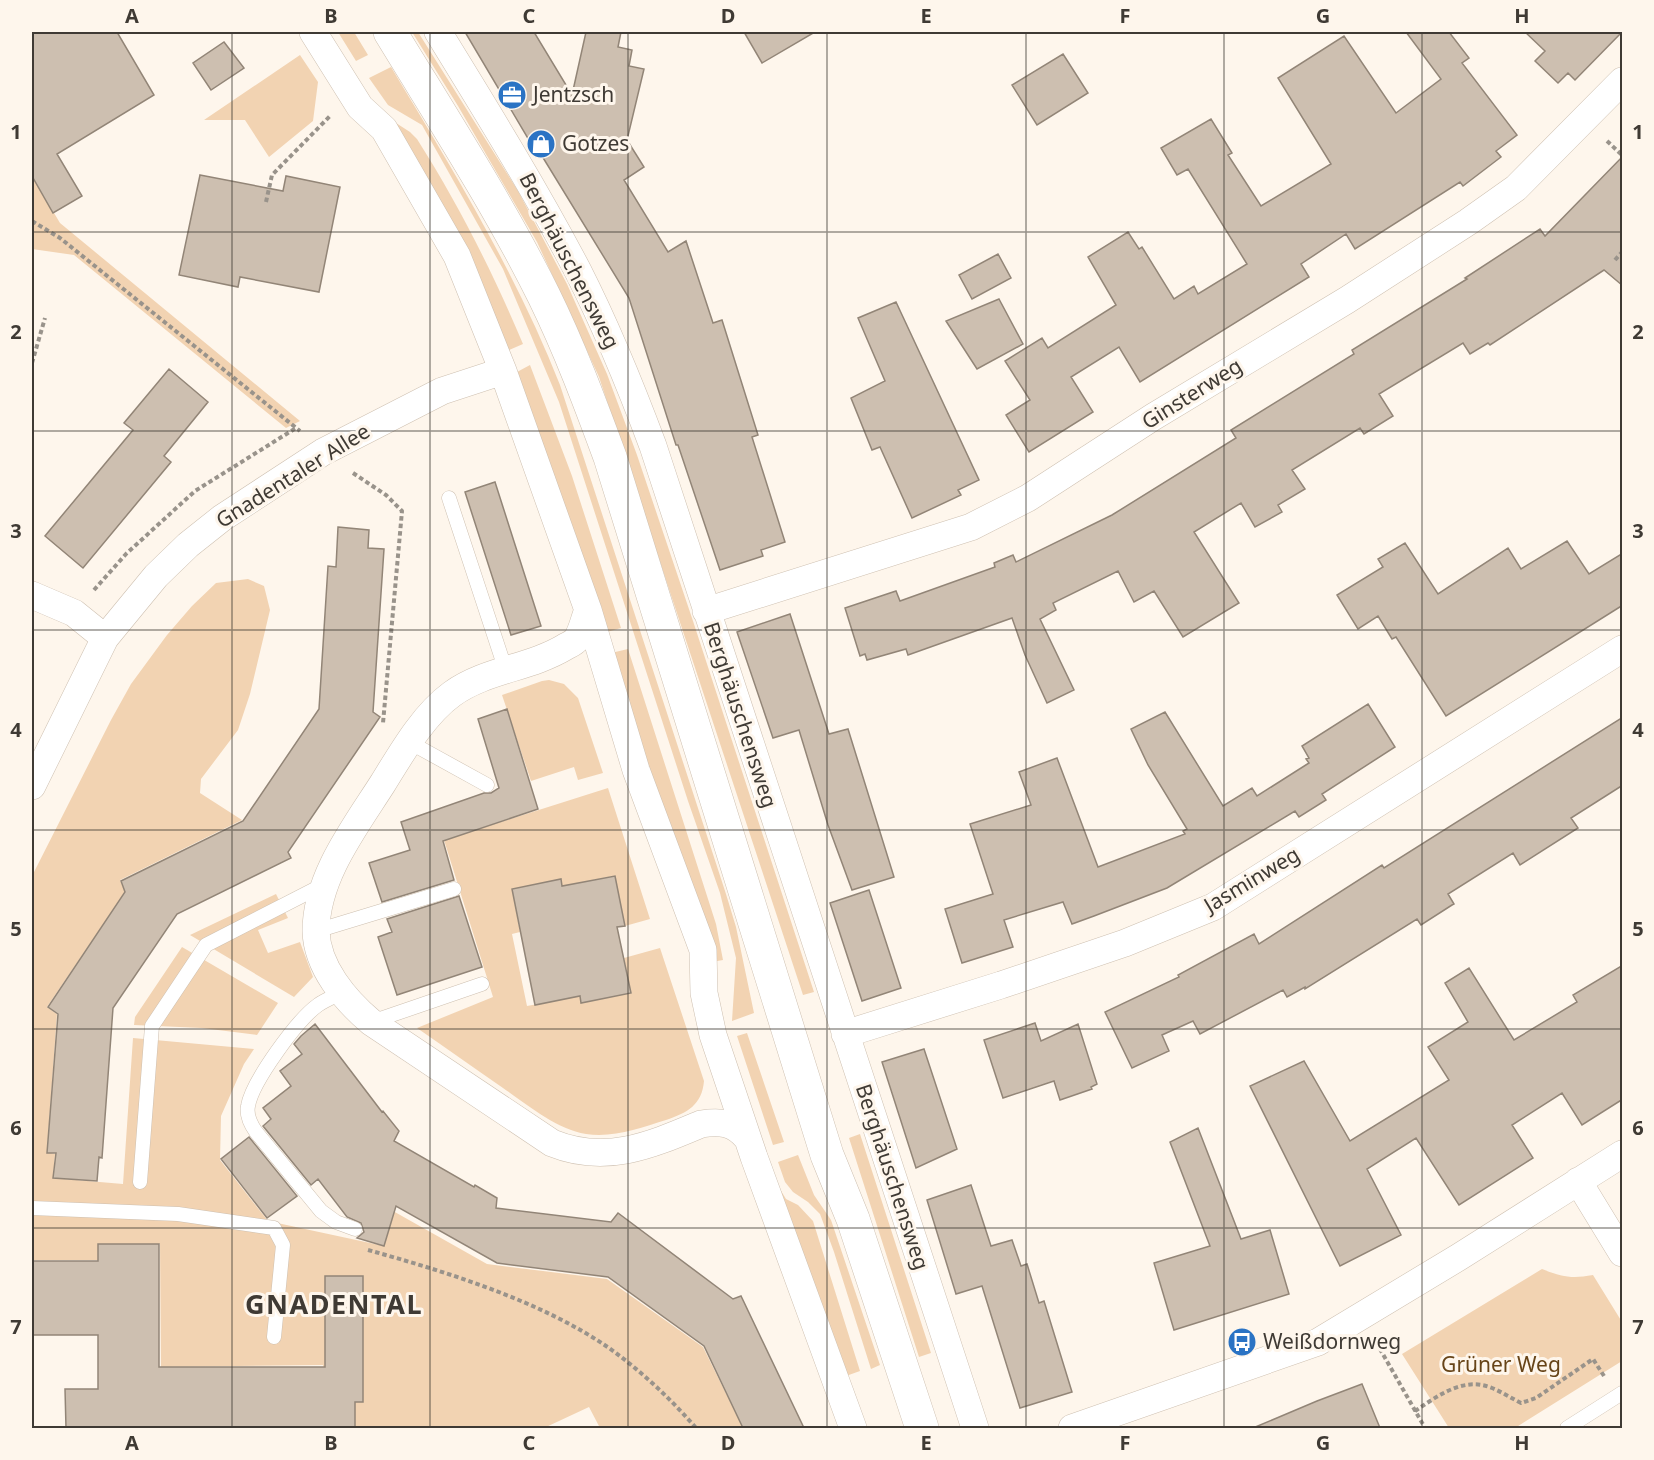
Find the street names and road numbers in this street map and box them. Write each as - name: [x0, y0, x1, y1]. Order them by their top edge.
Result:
- street label: Berghäuschensweg: [513, 168, 626, 353]
- street label: Ginsterweg: [1136, 351, 1247, 435]
- street label: Gnadentaler Allee: [210, 417, 375, 534]
- street label: Berghäuschensweg: [698, 618, 784, 811]
- street label: Jasminweg: [1197, 840, 1305, 920]
- street label: Berghäuschensweg: [850, 1080, 936, 1273]

